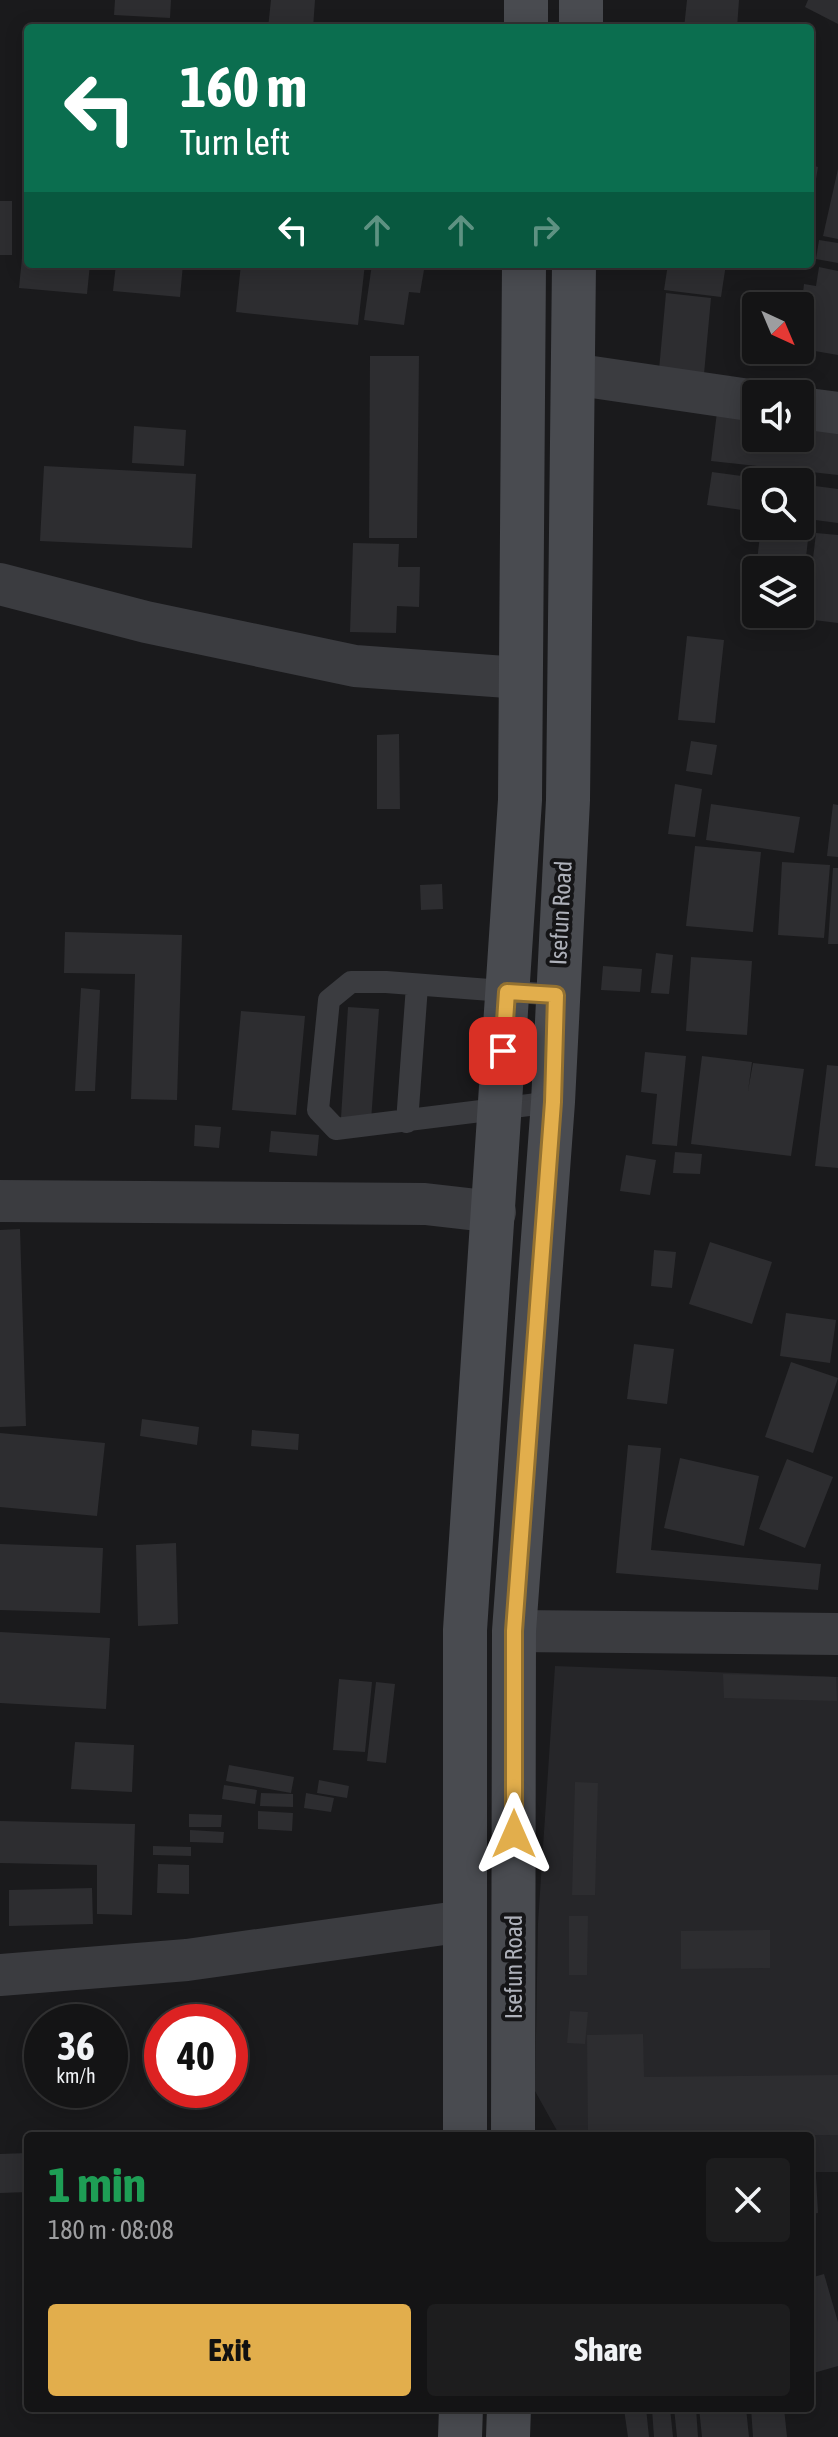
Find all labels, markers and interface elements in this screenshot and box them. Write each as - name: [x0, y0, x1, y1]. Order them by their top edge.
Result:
- text: 160 m: [180, 55, 307, 119]
- icon: left: [48, 56, 152, 160]
- text: Turn left: [180, 121, 290, 163]
- icon: left: [271, 208, 315, 252]
- icon: ahead: [355, 208, 399, 252]
- icon: ahead: [439, 208, 483, 252]
- icon: right: [523, 208, 567, 252]
- north arrow: [742, 292, 814, 364]
- map controls: [742, 292, 814, 628]
- button: sound: [742, 380, 814, 452]
- button: search: [742, 468, 814, 540]
- button: layers: [742, 556, 814, 628]
- street label: Isefun Road: [544, 860, 577, 966]
- pin: [469, 1017, 537, 1085]
- icon: arrive: [481, 1029, 525, 1073]
- position arrow: [472, 1792, 556, 1876]
- street label: Isefun Road: [500, 1915, 527, 2019]
- speed limit sign: 40: [144, 2004, 248, 2108]
- text: 36: [57, 2023, 95, 2068]
- text: km/h: [56, 2064, 96, 2087]
- text: 1 min: [48, 2157, 146, 2212]
- button: close: [706, 2158, 790, 2242]
- text: 180 m · 08:08: [48, 2215, 174, 2245]
- button: Exit: [48, 2304, 411, 2396]
- button: Share: [427, 2304, 790, 2396]

